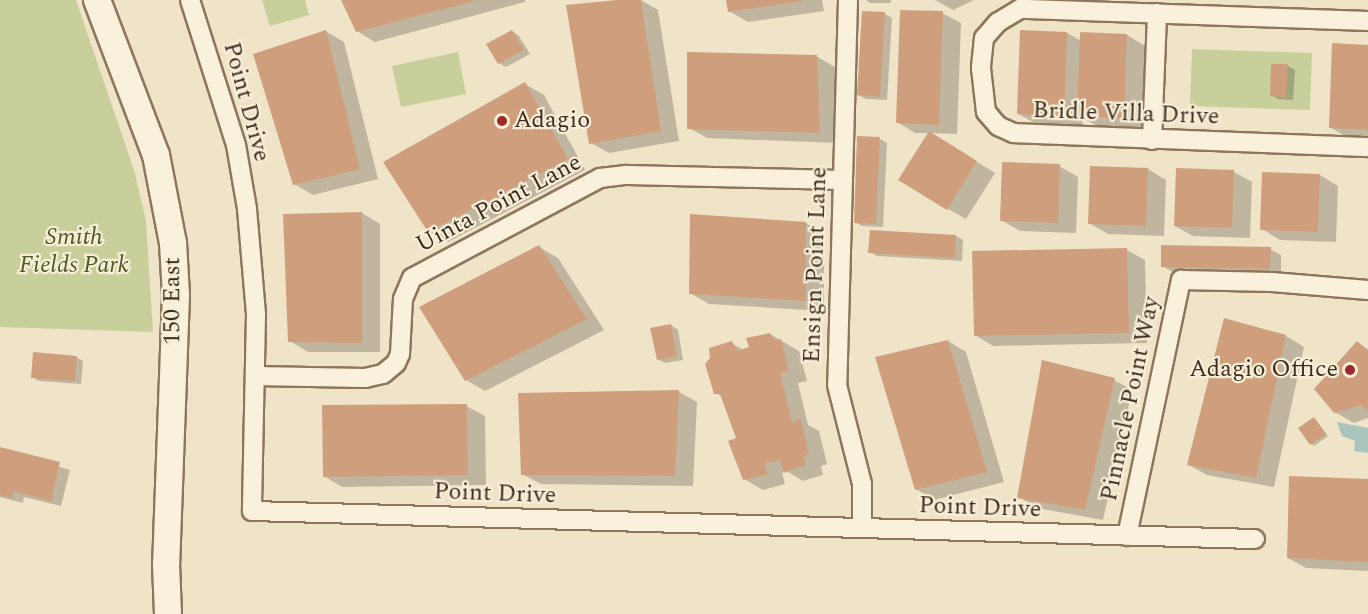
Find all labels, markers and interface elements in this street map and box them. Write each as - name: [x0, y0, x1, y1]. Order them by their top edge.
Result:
- street label: Point Drive: [216, 39, 276, 165]
- street label: Bridle Villa Drive: [1032, 96, 1220, 132]
- place label: Adagio: [514, 107, 590, 135]
- marker: Adagio: [495, 114, 509, 128]
- street label: Uinta Point Lane: [411, 148, 587, 260]
- street label: Ensign Point Lane: [798, 166, 834, 364]
- park label: Smith Fields Park: [19, 224, 129, 280]
- street label: 150 East: [159, 257, 187, 345]
- street label: Pinnacle Point Way: [1095, 294, 1167, 504]
- place label: Adagio Office: [1189, 356, 1338, 384]
- marker: Adagio Office: [1343, 363, 1357, 377]
- street label: Point Drive: [433, 477, 557, 511]
- street label: Point Drive: [918, 491, 1042, 525]

